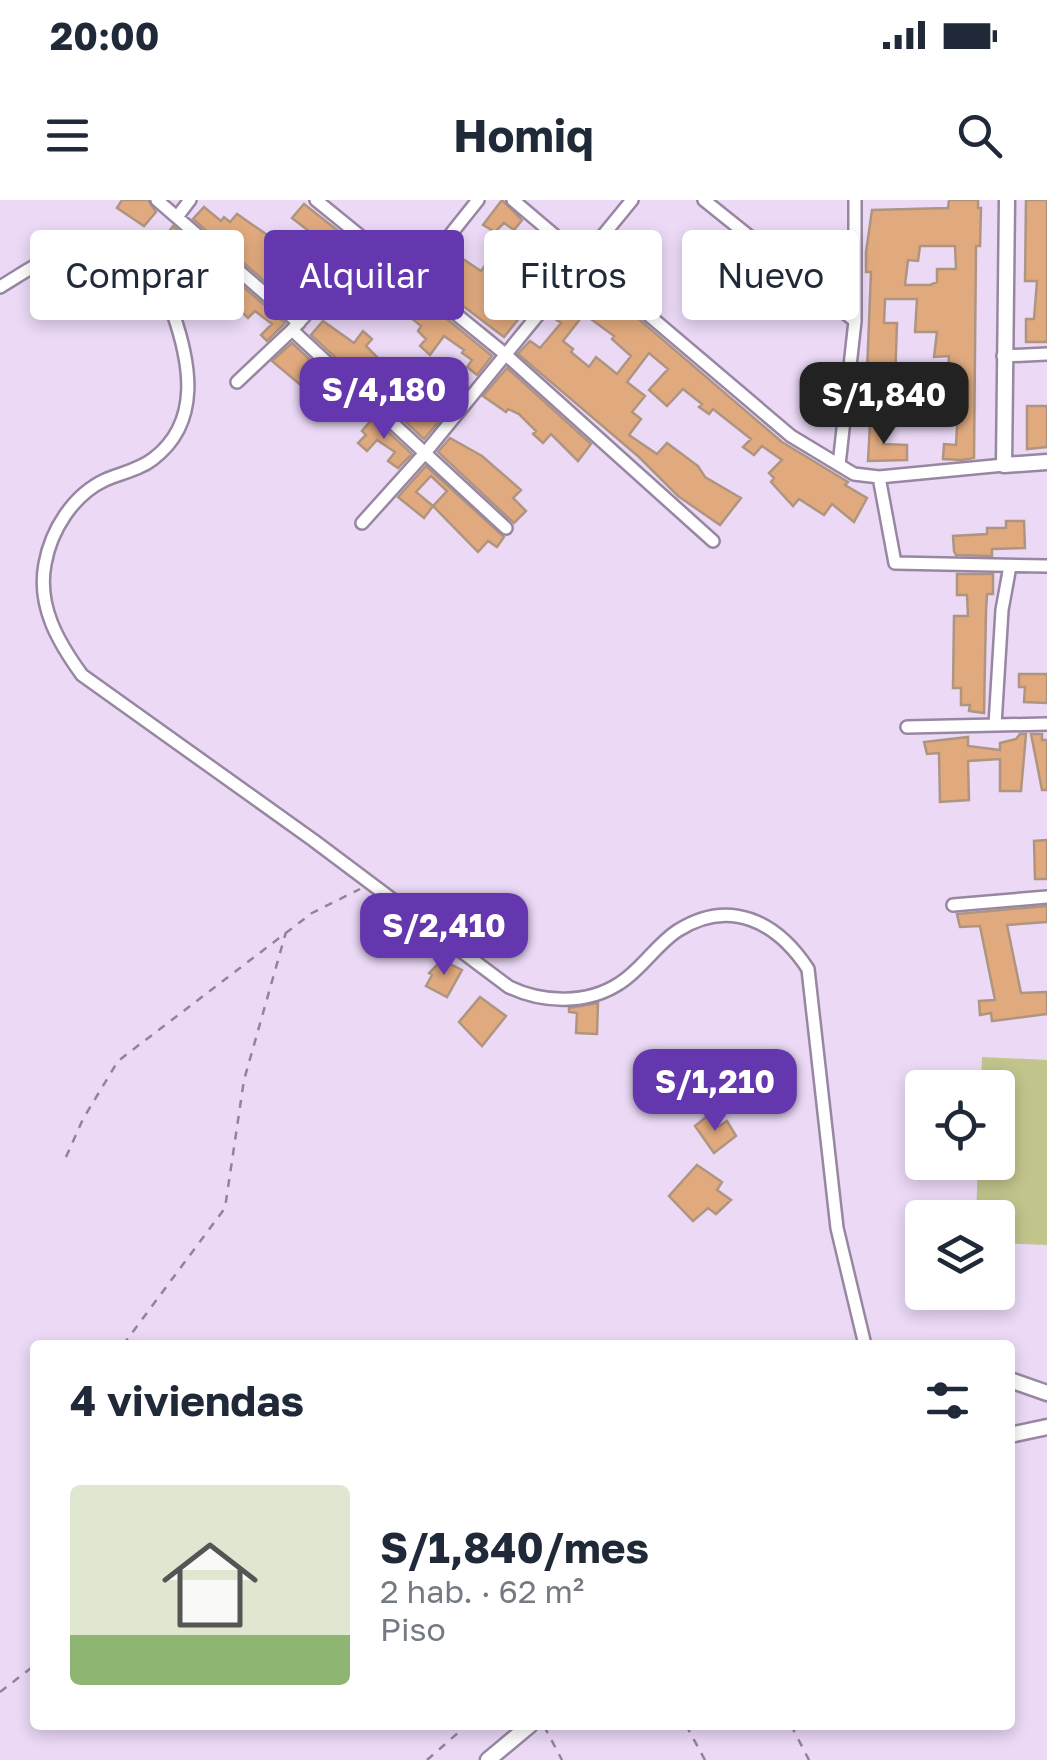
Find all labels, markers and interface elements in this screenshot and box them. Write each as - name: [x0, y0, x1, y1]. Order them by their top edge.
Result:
- text: 20:00: [50, 13, 159, 58]
- icon: menu: [40, 108, 95, 163]
- text: Homiq: [453, 108, 594, 162]
- icon: search: [952, 108, 1007, 163]
- chip: Comprar: [30, 230, 244, 320]
- chip: Alquilar: [264, 230, 464, 320]
- chip: Filtros: [484, 230, 662, 320]
- chip: Nuevo: [682, 230, 859, 320]
- pin: S/4,180: [292, 357, 476, 442]
- pin: S/1,840: [792, 362, 976, 447]
- text: S/4,180: [322, 370, 446, 408]
- text: S/1,840: [822, 375, 946, 413]
- pin: S/2,410: [352, 893, 536, 978]
- text: S/2,410: [382, 906, 506, 944]
- pin: S/1,210: [623, 1049, 807, 1134]
- text: S/1,210: [655, 1062, 775, 1100]
- map controls: [905, 1070, 1015, 1310]
- button: locate: [905, 1070, 1015, 1180]
- button: layers: [905, 1200, 1015, 1310]
- icon: filters: [920, 1373, 975, 1428]
- text: 4 viviendas: [70, 1375, 304, 1425]
- text: S/1,840/mes: [380, 1522, 649, 1572]
- icon: home: [150, 1525, 270, 1645]
- text: 2 hab. · 62 m²: [380, 1572, 584, 1610]
- text: Piso: [380, 1610, 446, 1648]

